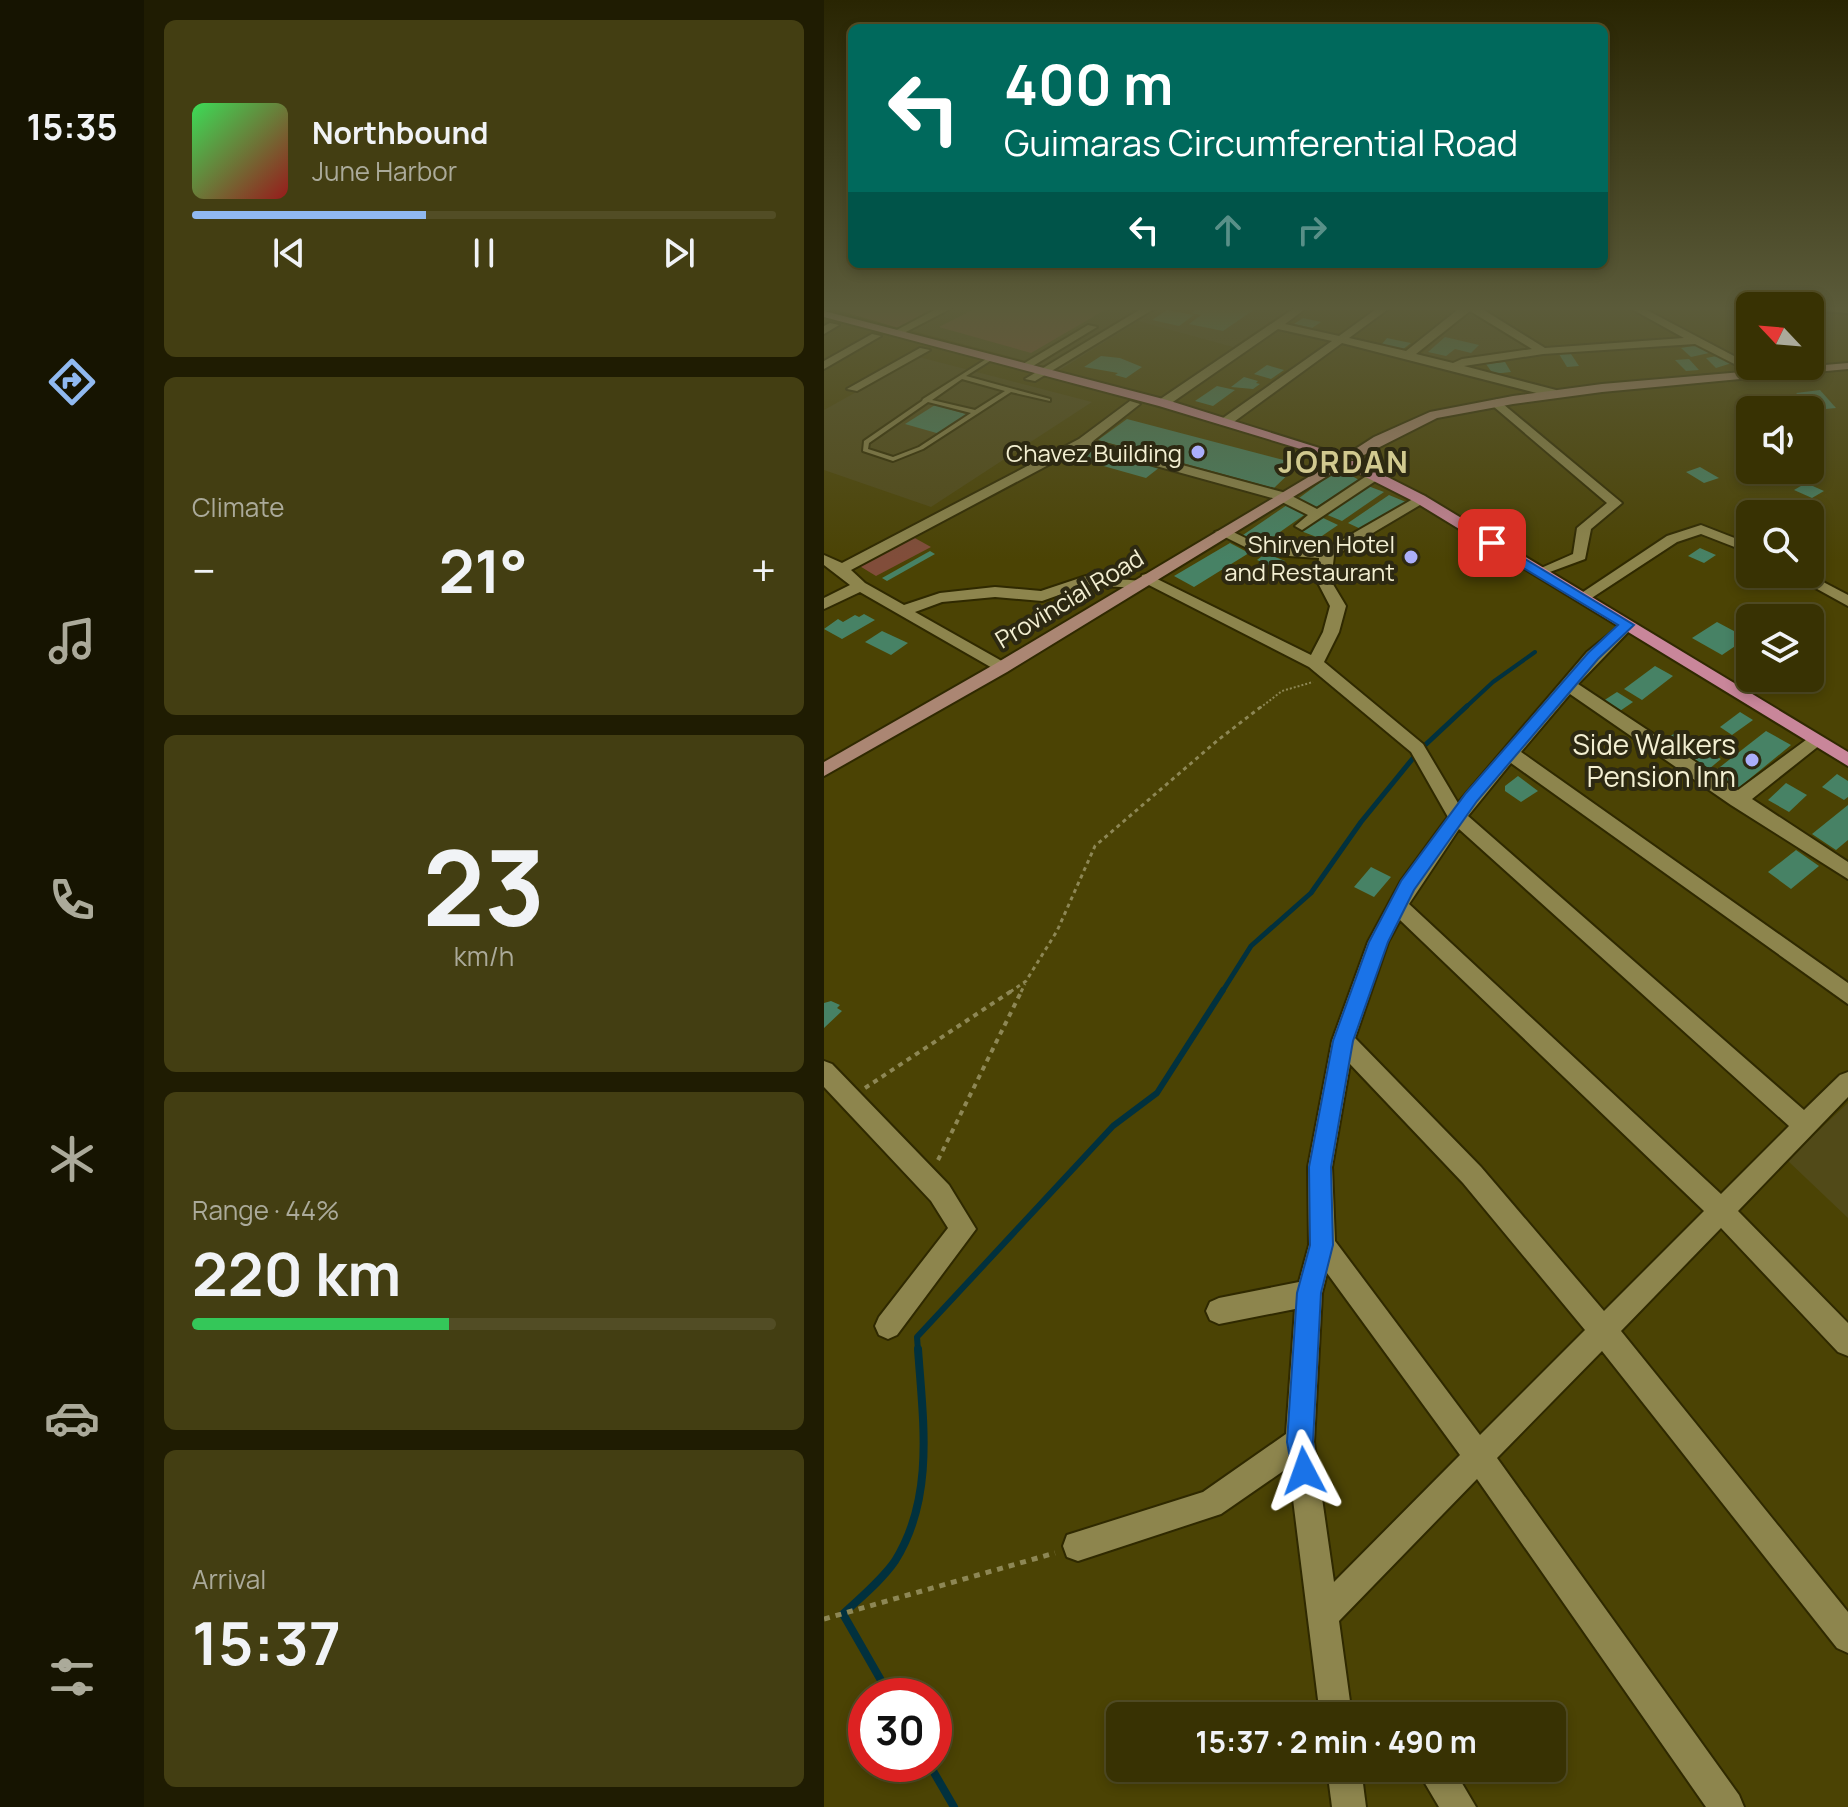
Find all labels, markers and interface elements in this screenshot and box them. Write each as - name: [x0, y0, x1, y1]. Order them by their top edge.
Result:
- text: 400 m: [1004, 45, 1173, 122]
- icon: left: [872, 56, 976, 160]
- text: 15:35: [26, 102, 118, 151]
- text: Northbound: [312, 112, 489, 153]
- text: Guimaras Circumferential Road: [1004, 118, 1518, 167]
- text: June Harbor: [312, 153, 457, 189]
- icon: left: [1122, 208, 1166, 252]
- icon: ahead: [1206, 208, 1250, 252]
- icon: right: [1290, 208, 1334, 252]
- icon: previous: [267, 231, 311, 275]
- icon: pause: [462, 231, 506, 275]
- icon: next: [657, 231, 701, 275]
- north arrow: [1736, 292, 1824, 380]
- map controls: [1736, 292, 1824, 692]
- icon: directions: [44, 354, 100, 410]
- button: sound: [1736, 396, 1824, 484]
- place label: Chavez Building: [1006, 436, 1182, 469]
- district label: JORDAN: [1278, 441, 1410, 482]
- marker: Chavez Building: [1189, 443, 1207, 461]
- text: Climate: [192, 489, 284, 525]
- button: search: [1736, 500, 1824, 588]
- pin: [1458, 509, 1526, 577]
- icon: arrive: [1470, 521, 1514, 565]
- place label: Shirven Hotel and Restaurant: [1224, 527, 1395, 588]
- text: 21°: [439, 529, 528, 611]
- text: −: [192, 540, 216, 600]
- text: +: [751, 540, 776, 600]
- street label: Provincial Road: [989, 541, 1149, 655]
- marker: Shirven Hotel and Restaurant: [1402, 548, 1420, 566]
- button: layers: [1736, 604, 1824, 692]
- icon: music: [44, 613, 100, 669]
- place label: Side Walkers Pension Inn: [1572, 725, 1736, 795]
- marker: Side Walkers Pension Inn: [1743, 751, 1761, 769]
- text: 23: [423, 815, 545, 957]
- icon: phone: [44, 872, 100, 928]
- text: km/h: [454, 938, 514, 974]
- icon: climate: [44, 1131, 100, 1187]
- text: Range · 44%: [192, 1192, 340, 1228]
- text: 220 km: [192, 1232, 401, 1314]
- icon: car: [44, 1390, 100, 1446]
- position arrow: [1262, 1429, 1346, 1513]
- text: Arrival: [192, 1561, 266, 1597]
- text: 15:37: [192, 1601, 341, 1683]
- icon: filters: [44, 1649, 100, 1705]
- speed limit sign: 30: [848, 1678, 952, 1782]
- text: 15:37 · 2 min · 490 m: [1195, 1721, 1477, 1762]

